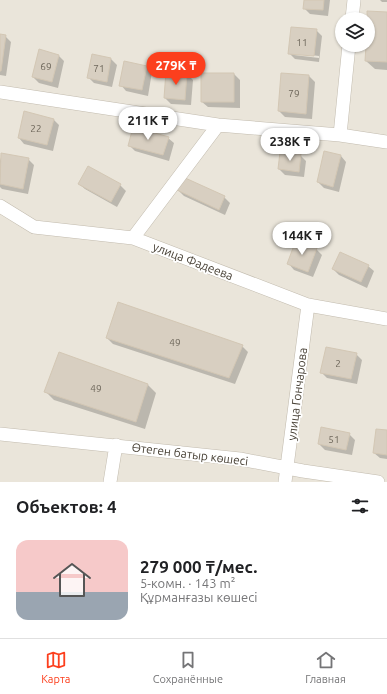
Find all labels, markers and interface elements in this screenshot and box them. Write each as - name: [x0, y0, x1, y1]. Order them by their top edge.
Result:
- map controls: [335, 12, 375, 52]
- button: layers: [335, 12, 375, 52]
- house number: 11: [296, 37, 308, 48]
- pin: 279K ₸: [143, 52, 209, 86]
- text: 279K ₸: [155, 58, 197, 72]
- house number: 69: [40, 61, 52, 72]
- house number: 71: [93, 63, 105, 74]
- house number: 79: [288, 88, 300, 99]
- pin: 211K ₸: [115, 107, 181, 141]
- text: 211K ₸: [127, 113, 169, 127]
- house number: 22: [30, 123, 42, 134]
- pin: 238K ₸: [257, 128, 323, 162]
- text: 238K ₸: [269, 134, 311, 148]
- pin: 144K ₸: [269, 222, 335, 256]
- text: 144K ₸: [281, 228, 323, 242]
- street label: улица Фадеева: [151, 240, 235, 282]
- house number: 49: [169, 337, 181, 348]
- street label: улица Гончарова: [285, 347, 309, 441]
- house number: 2: [335, 358, 341, 369]
- house number: 49: [90, 383, 102, 394]
- house number: 51: [328, 434, 340, 445]
- street label: Өтеген батыр көшесі: [131, 440, 249, 468]
- icon: filters: [349, 495, 371, 517]
- text: Объектов: 4: [16, 497, 116, 516]
- icon: home: [48, 556, 96, 604]
- text: 279 000 ₸/мес.: [140, 557, 257, 576]
- text: 5-комн. · 143 m²: [140, 576, 235, 590]
- text: Құрманғазы көшесі: [140, 590, 257, 604]
- tab: Карта: [41, 649, 70, 685]
- tab: Сохранённые: [153, 649, 223, 685]
- tab: Главная: [305, 649, 346, 685]

